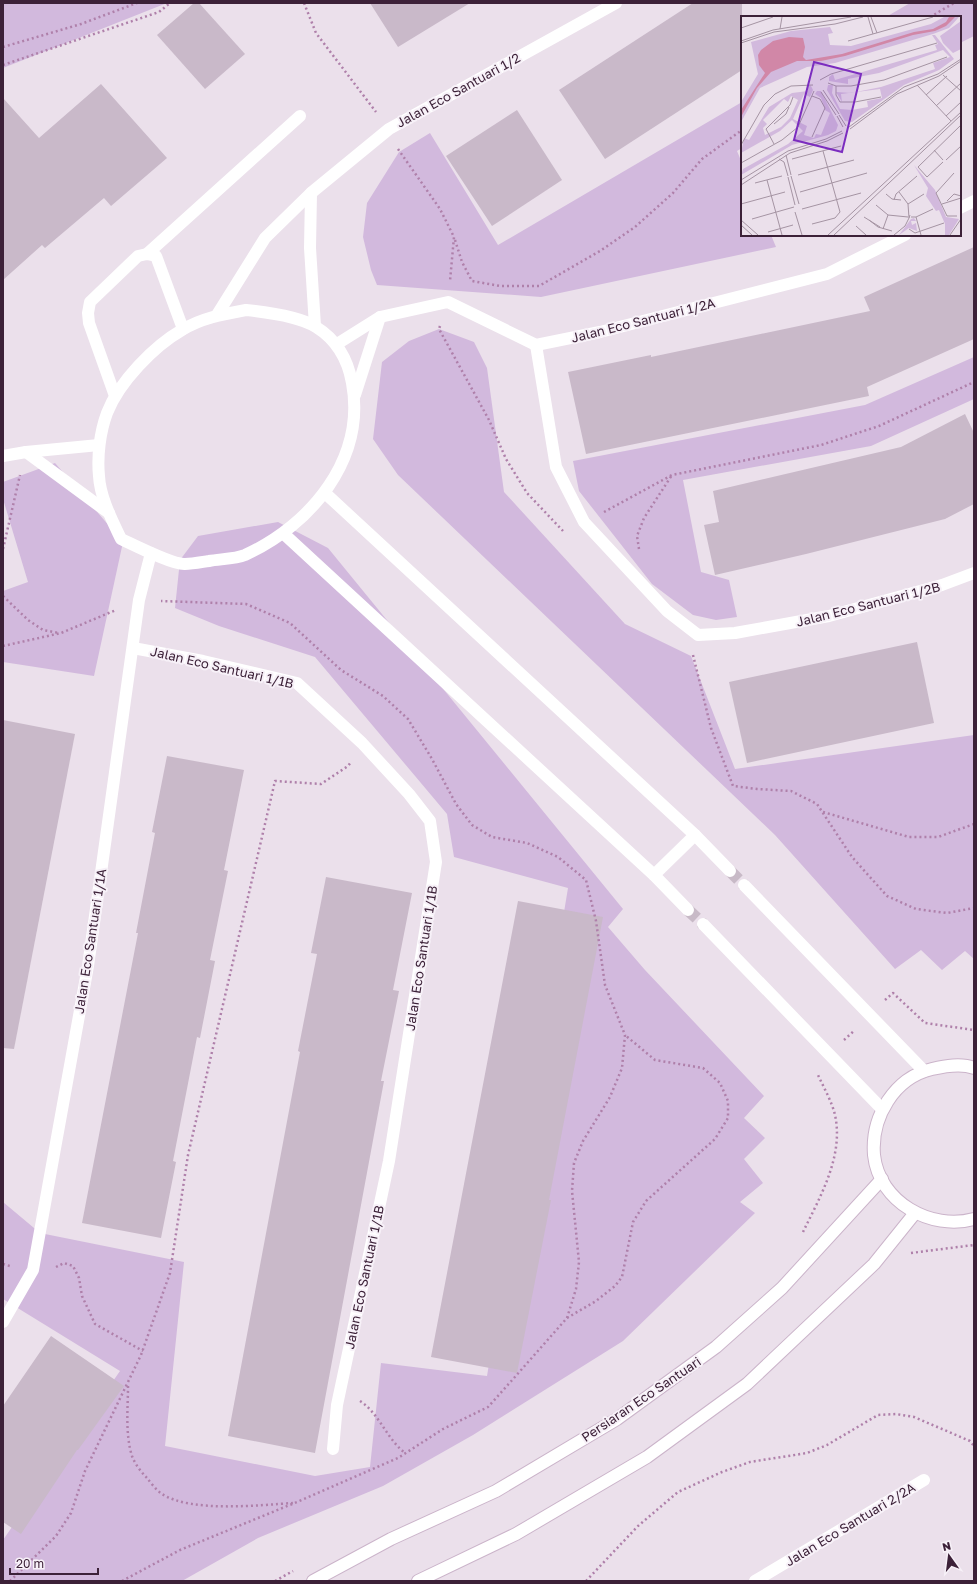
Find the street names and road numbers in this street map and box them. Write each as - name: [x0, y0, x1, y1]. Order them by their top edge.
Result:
- street label: Jalan Eco Santuari 1/2: [393, 49, 523, 131]
- street label: Jalan Eco Santuari 1/2A: [569, 294, 717, 346]
- street label: Jalan Eco Santuari 1/2B: [794, 578, 942, 630]
- street label: Jalan Eco Santuari 1/1B: [149, 643, 295, 691]
- street label: Jalan Eco Santuari 1/1A: [71, 867, 109, 1015]
- street label: Jalan Eco Santuari 1/1B: [402, 884, 440, 1032]
- street label: Jalan Eco Santuari 1/1B: [341, 1203, 387, 1350]
- street label: Persiaran Eco Santuari: [578, 1353, 704, 1445]
- street label: Jalan Eco Santuari 2/2A: [782, 1479, 918, 1569]

